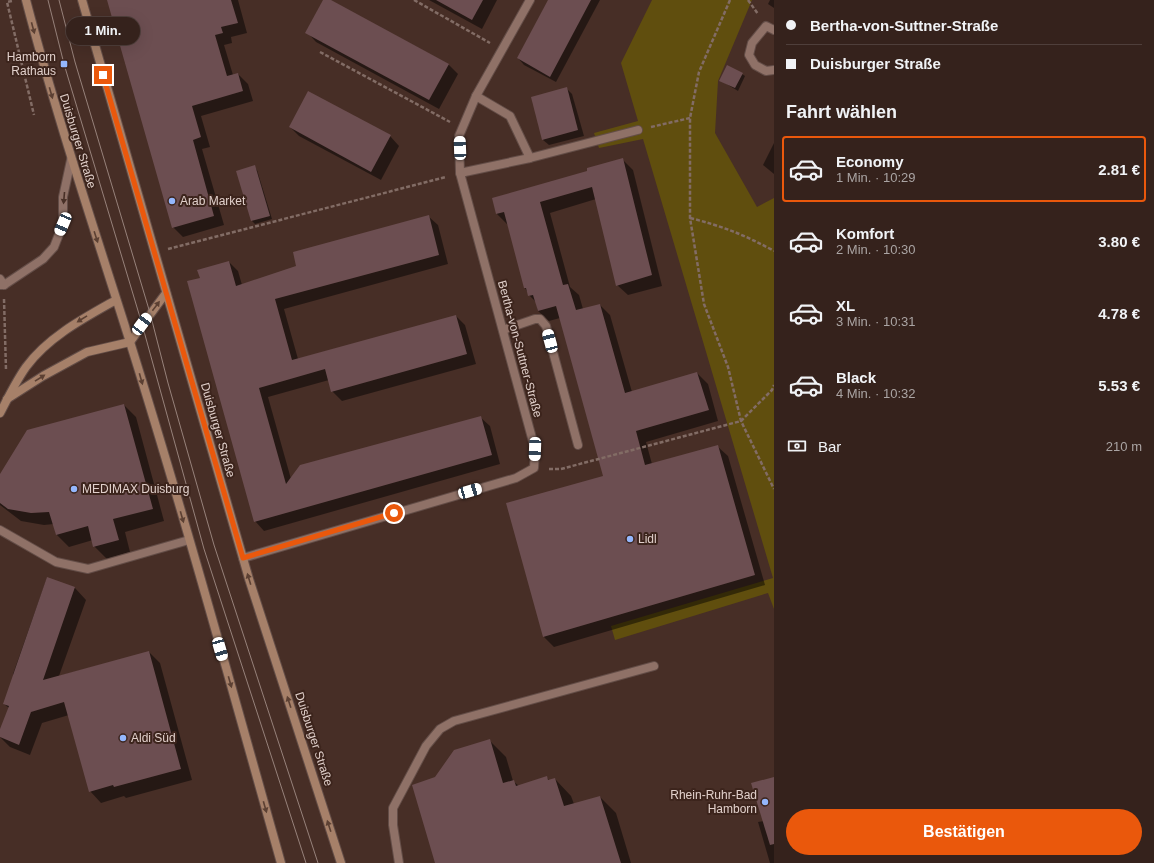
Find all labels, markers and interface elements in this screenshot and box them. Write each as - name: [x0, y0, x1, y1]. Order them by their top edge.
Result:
- callout: 1 Min.: [66, 17, 140, 45]
- text: Bertha-von-Suttner-Straße: [810, 17, 998, 34]
- one-way arrow: [30, 22, 36, 34]
- text: 1 Min.: [85, 23, 121, 38]
- place label: Hamborn Rathaus: [7, 50, 56, 78]
- text: Duisburger Straße: [810, 55, 941, 72]
- marker: Hamborn Rathaus: [59, 59, 69, 69]
- route end: [94, 66, 112, 84]
- one-way arrow: [48, 87, 54, 99]
- street label: Duisburger Straße: [57, 92, 99, 190]
- text: Fahrt wählen: [786, 102, 897, 122]
- car: [454, 136, 466, 160]
- icon: car: [788, 151, 824, 187]
- text: Economy: [836, 153, 904, 170]
- text: 2.81 €: [1098, 161, 1140, 178]
- text: 1 Min. · 10:29: [836, 170, 916, 185]
- one-way arrow: [60, 192, 67, 204]
- place label: Arab Market: [180, 194, 246, 208]
- marker: Arab Market: [167, 196, 177, 206]
- car: [53, 211, 73, 237]
- icon: car: [788, 223, 824, 259]
- text: Komfort: [836, 225, 894, 242]
- one-way arrow: [93, 231, 99, 243]
- text: 3.80 €: [1098, 233, 1140, 250]
- text: 2 Min. · 10:30: [836, 242, 916, 257]
- street label: Bertha-von-Suttner-Straße: [495, 279, 545, 419]
- icon: car: [788, 295, 824, 331]
- text: XL: [836, 297, 855, 314]
- one-way arrow: [152, 300, 160, 311]
- text: 4.78 €: [1098, 305, 1140, 322]
- car: [130, 311, 154, 337]
- text: 3 Min. · 10:31: [836, 314, 916, 329]
- one-way arrow: [77, 315, 87, 323]
- car: [541, 328, 559, 354]
- icon: car: [788, 367, 824, 403]
- text: Black: [836, 369, 876, 386]
- one-way arrow: [138, 373, 144, 385]
- one-way arrow: [35, 374, 45, 382]
- text: 5.53 €: [1098, 377, 1140, 394]
- street label: Duisburger Straße: [198, 381, 238, 479]
- text: 4 Min. · 10:32: [836, 386, 916, 401]
- icon: cash: [786, 435, 808, 457]
- car: [529, 437, 541, 461]
- text: Bar: [818, 438, 841, 455]
- text: 210 m: [1106, 439, 1142, 454]
- place label: MEDIMAX Duisburg: [82, 482, 189, 496]
- car: [457, 482, 483, 500]
- marker: MEDIMAX Duisburg: [69, 484, 79, 494]
- route start: [385, 504, 403, 522]
- one-way arrow: [179, 511, 185, 523]
- place label: Lidl: [638, 532, 657, 546]
- marker: Lidl: [625, 534, 635, 544]
- one-way arrow: [246, 572, 252, 584]
- car: [211, 636, 229, 662]
- one-way arrow: [227, 677, 233, 689]
- street label: Duisburger Straße: [292, 690, 336, 788]
- one-way arrow: [286, 696, 292, 708]
- place label: Aldi Süd: [131, 731, 176, 745]
- marker: Aldi Süd: [118, 733, 128, 743]
- place label: Rhein-Ruhr-Bad Hamborn: [670, 788, 757, 816]
- marker: Rhein-Ruhr-Bad Hamborn: [760, 797, 770, 807]
- one-way arrow: [262, 802, 268, 814]
- button: Bestätigen: [786, 809, 1142, 855]
- one-way arrow: [326, 820, 332, 832]

